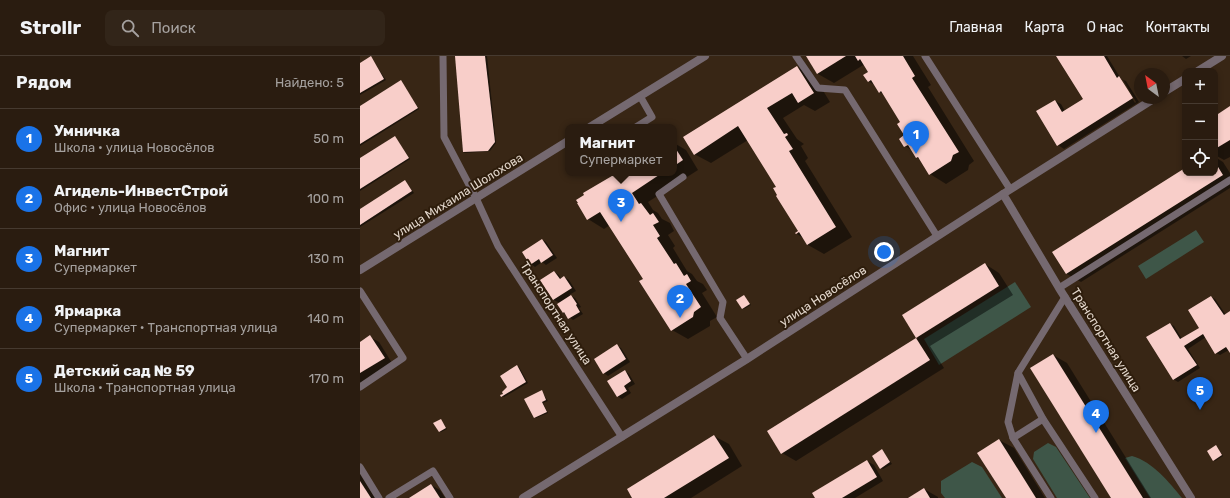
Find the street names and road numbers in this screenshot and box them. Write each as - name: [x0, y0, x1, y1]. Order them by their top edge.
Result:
- street label: улица Михаила Шолохова: [391, 150, 525, 242]
- street label: Транспортная улица: [517, 259, 595, 367]
- street label: улица Новосёлов: [777, 263, 869, 329]
- street label: Транспортная улица: [1068, 285, 1144, 395]

